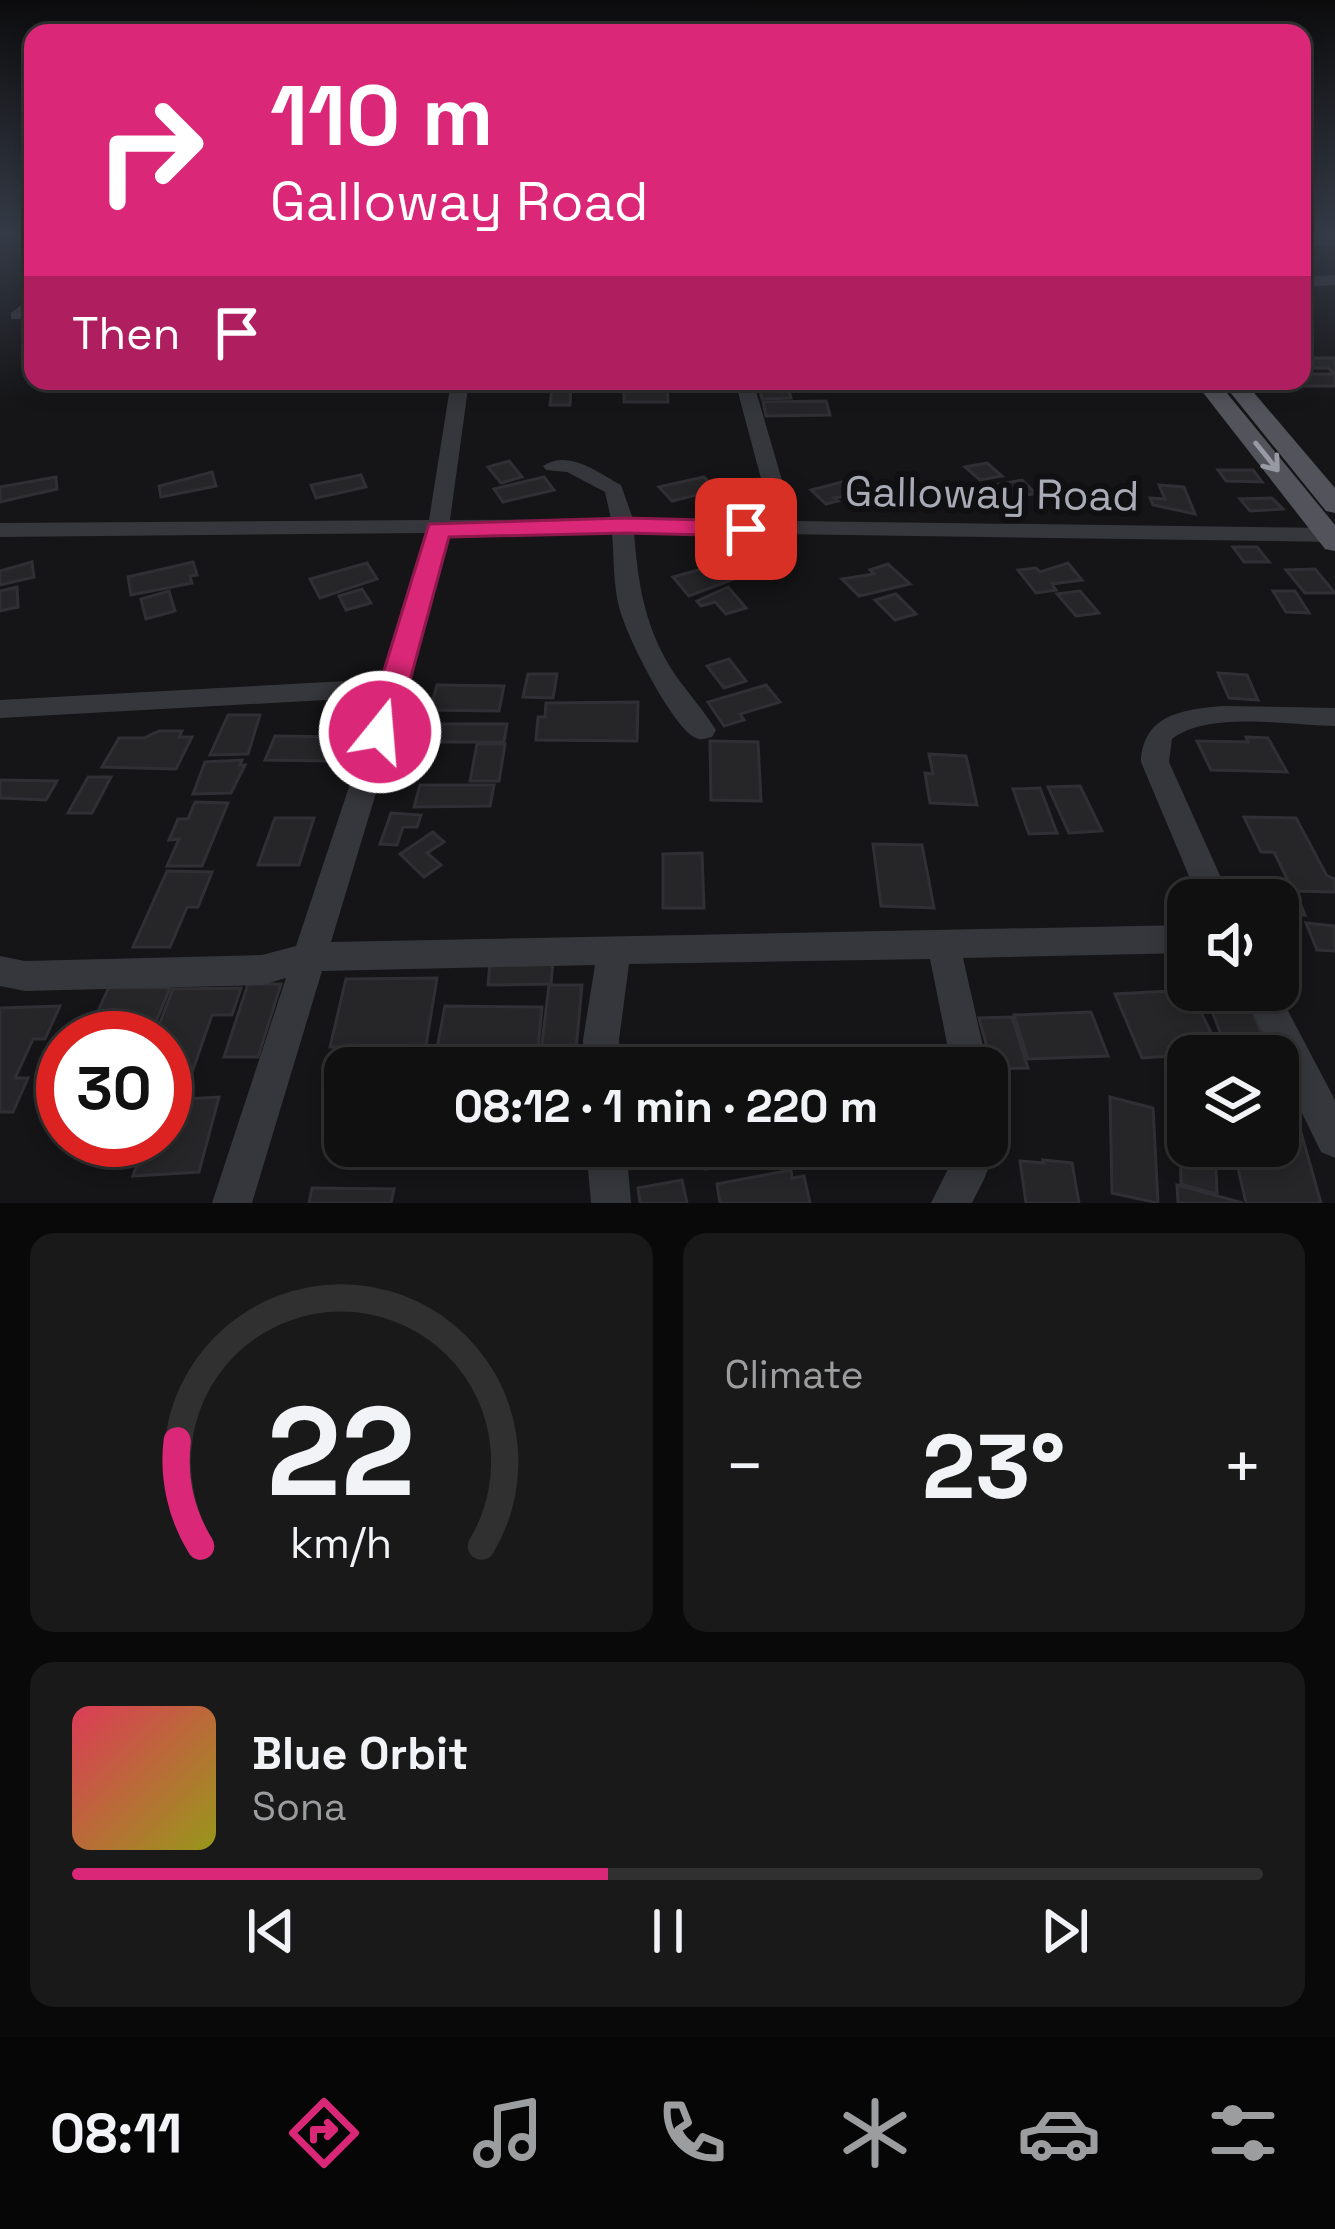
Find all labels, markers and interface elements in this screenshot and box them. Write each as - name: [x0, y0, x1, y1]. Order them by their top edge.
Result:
- text: 110 m: [270, 62, 493, 170]
- icon: right: [72, 72, 228, 228]
- text: Galloway Road: [270, 167, 649, 236]
- icon: arrive: [204, 300, 270, 366]
- text: Then: [72, 305, 180, 362]
- one-way arrow: [1253, 441, 1280, 473]
- street label: Galloway Road: [844, 464, 1140, 523]
- pin: [695, 478, 797, 580]
- icon: arrive: [713, 496, 779, 562]
- position arrow: [317, 669, 443, 795]
- map controls: [1167, 879, 1299, 1167]
- button: sound: [1167, 879, 1299, 1011]
- speed limit sign: 30: [36, 1011, 192, 1167]
- button: layers: [1167, 1035, 1299, 1167]
- text: 08:12 · 1 min · 220 m: [454, 1078, 878, 1135]
- text: Climate: [725, 1350, 864, 1399]
- text: 22: [267, 1372, 415, 1531]
- text: 23°: [922, 1409, 1066, 1524]
- text: −: [725, 1424, 765, 1508]
- text: +: [1222, 1424, 1263, 1508]
- text: km/h: [290, 1515, 392, 1570]
- text: Blue Orbit: [252, 1725, 468, 1782]
- text: Sona: [252, 1782, 346, 1831]
- icon: previous: [238, 1898, 304, 1964]
- icon: pause: [635, 1898, 701, 1964]
- icon: next: [1032, 1898, 1098, 1964]
- icon: directions: [282, 2091, 366, 2175]
- icon: music: [466, 2091, 550, 2175]
- icon: phone: [650, 2091, 734, 2175]
- icon: climate: [833, 2091, 917, 2175]
- icon: car: [1017, 2091, 1101, 2175]
- icon: filters: [1201, 2091, 1285, 2175]
- text: 08:11: [50, 2099, 182, 2168]

